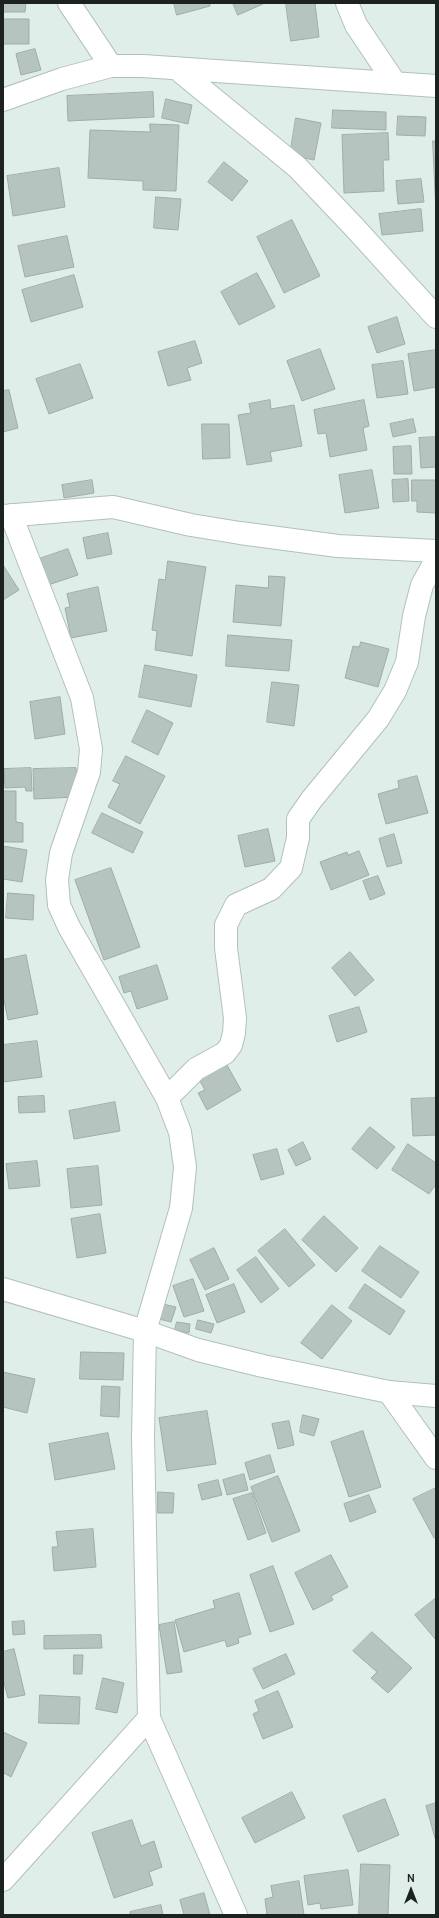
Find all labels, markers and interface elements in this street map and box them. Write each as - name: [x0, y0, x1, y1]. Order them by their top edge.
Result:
- north arrow: [391, 1870, 431, 1910]
- text: N: [407, 1871, 415, 1885]

